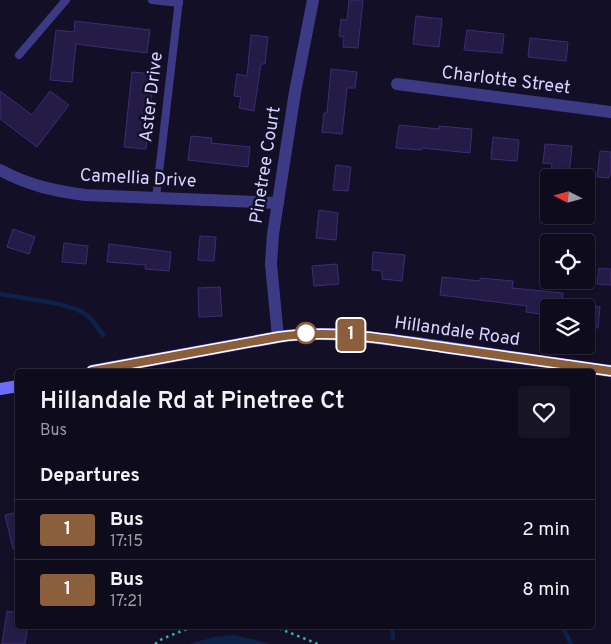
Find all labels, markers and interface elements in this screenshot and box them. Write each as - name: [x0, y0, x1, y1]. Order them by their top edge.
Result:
- street label: Aster Drive: [135, 51, 169, 143]
- street label: Charlotte Street: [440, 62, 572, 100]
- street label: Pinetree Court: [245, 105, 287, 225]
- street label: Camellia Drive: [79, 164, 197, 194]
- north arrow: [540, 169, 595, 224]
- map controls: [540, 169, 595, 354]
- button: locate: [540, 234, 595, 289]
- button: layers: [540, 299, 595, 354]
- street label: Hillandale Road: [393, 312, 521, 352]
- line badge: 1: [335, 319, 367, 351]
- unlabelled marker: [295, 322, 317, 344]
- text: 1: [347, 323, 355, 346]
- button: heart: [518, 386, 570, 438]
- text: Hillandale Rd at Pinetree Ct: [40, 387, 345, 417]
- text: Bus: [40, 421, 67, 441]
- text: Departures: [40, 464, 140, 488]
- text: Bus: [110, 508, 144, 532]
- text: 1: [64, 518, 71, 541]
- text: 2 min: [522, 518, 570, 542]
- text: 17:15: [110, 532, 143, 552]
- text: Bus: [110, 568, 144, 592]
- text: 1: [64, 578, 71, 601]
- text: 8 min: [522, 578, 570, 602]
- text: 17:21: [110, 592, 143, 612]

